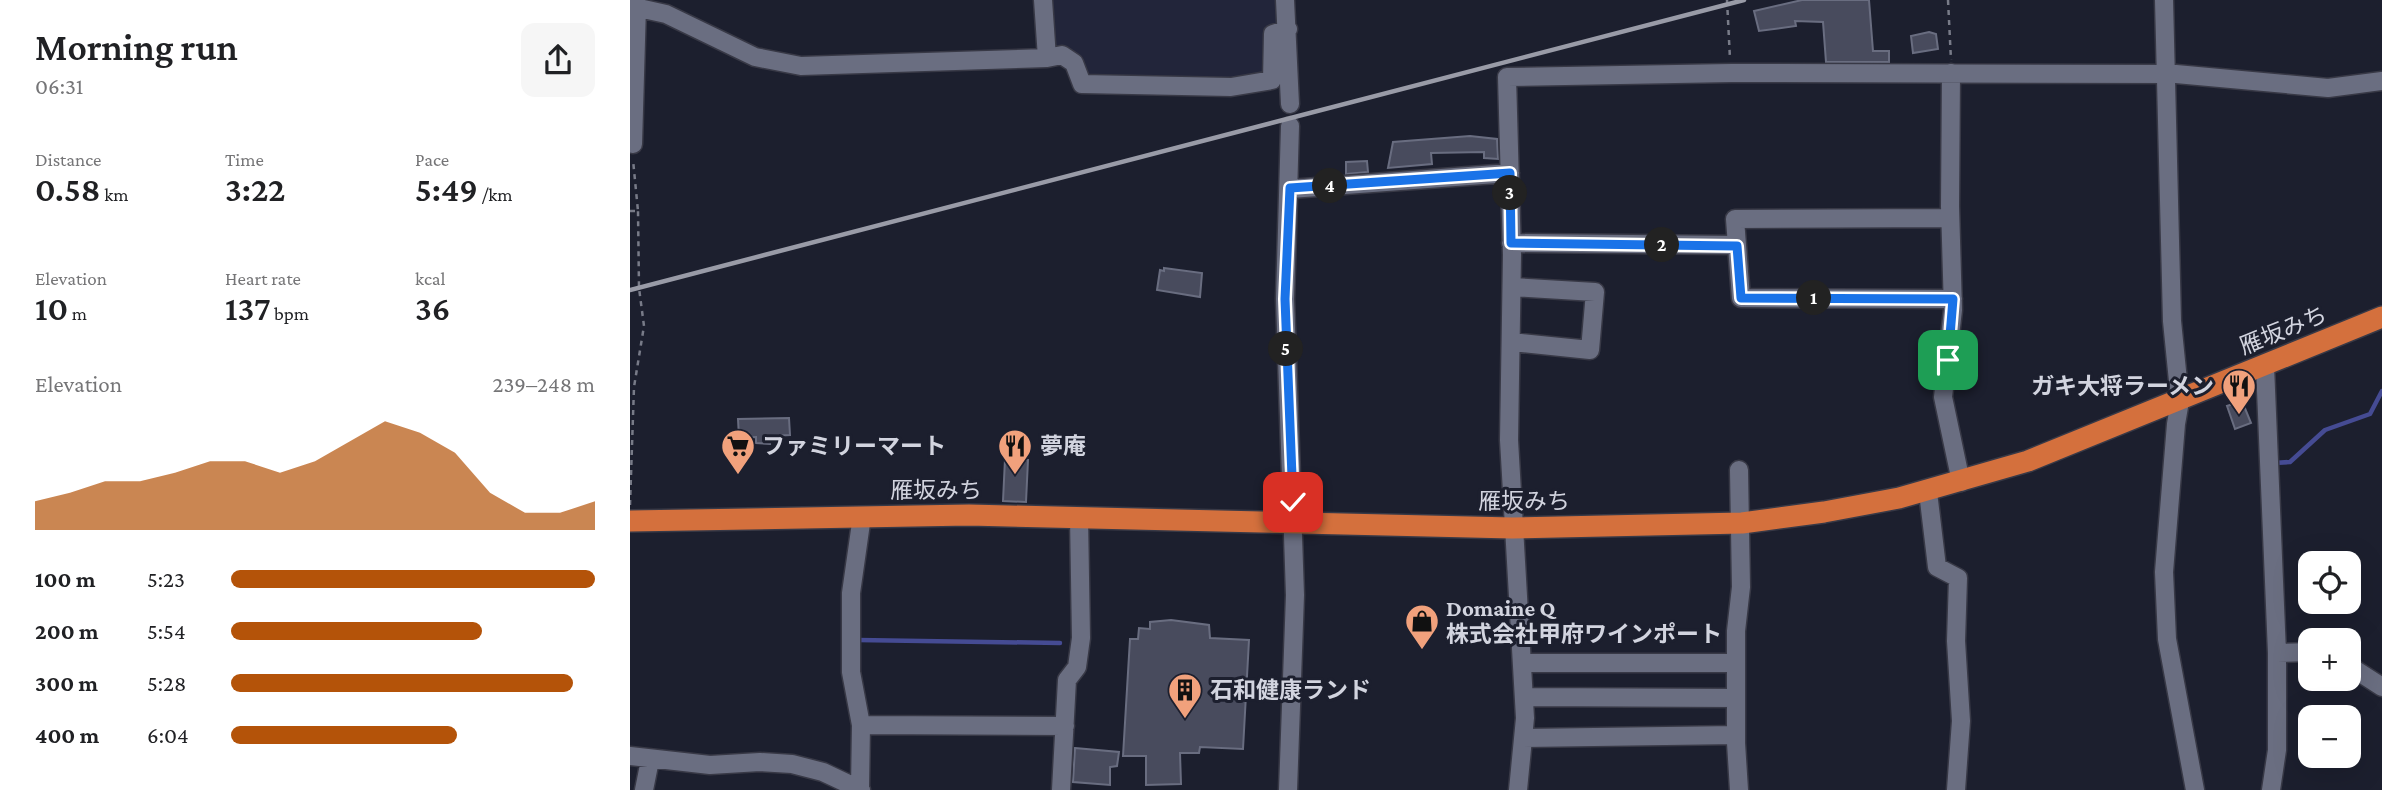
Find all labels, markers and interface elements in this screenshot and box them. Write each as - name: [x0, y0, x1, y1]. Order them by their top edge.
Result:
- button: share: [521, 23, 595, 97]
- text: Morning run: [35, 26, 238, 68]
- text: 06:31: [35, 73, 84, 99]
- text: Distance: [35, 149, 101, 170]
- text: Time: [225, 149, 264, 170]
- text: Pace: [415, 149, 449, 170]
- pin: 4: [1312, 168, 1348, 204]
- text: 0.58: [35, 170, 101, 209]
- text: 3:22: [225, 170, 285, 209]
- text: 5:49: [415, 170, 478, 209]
- text: 4: [1324, 175, 1335, 196]
- pin: 3: [1492, 176, 1528, 210]
- text: 3: [1505, 182, 1514, 203]
- text: km: [101, 184, 129, 205]
- text: /km: [478, 184, 513, 205]
- pin: 2: [1644, 228, 1680, 262]
- text: 2: [1657, 234, 1666, 255]
- text: Elevation: [35, 268, 107, 289]
- text: Heart rate: [225, 268, 301, 289]
- text: kcal: [415, 268, 446, 289]
- pin: 1: [1796, 280, 1832, 316]
- text: 1: [1810, 287, 1817, 308]
- text: 10: [35, 289, 68, 328]
- text: 137: [225, 289, 271, 328]
- text: 36: [415, 289, 450, 328]
- street label: 雁坂みち: [2235, 301, 2331, 359]
- text: m: [68, 303, 87, 324]
- text: bpm: [271, 303, 309, 324]
- pin: [1918, 330, 1978, 390]
- pin: 5: [1268, 332, 1304, 366]
- text: 5: [1281, 338, 1290, 359]
- icon: arrive: [1929, 341, 1967, 379]
- restaurant icon: ガキ大将ラーメン: [2220, 367, 2258, 416]
- text: Elevation: [35, 371, 122, 397]
- text: 239–248 m: [492, 371, 595, 397]
- place label: ガキ大将ラーメン: [2031, 373, 2214, 399]
- supermarket icon: ファミリーマート: [719, 427, 757, 476]
- restaurant icon: 夢庵: [996, 427, 1034, 476]
- place label: ファミリーマート: [762, 433, 946, 459]
- place label: 夢庵: [1040, 433, 1086, 459]
- pin: [1263, 472, 1323, 532]
- street label: 雁坂みち: [890, 477, 982, 503]
- icon: check: [1274, 483, 1312, 521]
- street label: 雁坂みち: [1478, 488, 1570, 514]
- map controls: [2298, 551, 2361, 768]
- button: locate: [2298, 551, 2361, 614]
- text: 100 m: [35, 566, 95, 592]
- text: 5:23: [147, 566, 185, 592]
- place label: Domaine Q 株式会社甲府ワインポート: [1446, 595, 1722, 647]
- shop icon: Domaine Q 株式会社甲府ワインポート: [1403, 602, 1441, 651]
- text: 200 m: [35, 618, 99, 644]
- text: 5:54: [147, 618, 186, 644]
- button: +: [2298, 628, 2361, 691]
- text: 300 m: [35, 670, 98, 696]
- text: 5:28: [147, 670, 186, 696]
- building icon: 石和健康ランド: [1166, 671, 1204, 720]
- place label: 石和健康ランド: [1210, 677, 1371, 703]
- button: −: [2298, 705, 2361, 768]
- text: 400 m: [35, 722, 99, 748]
- text: 6:04: [147, 722, 189, 748]

